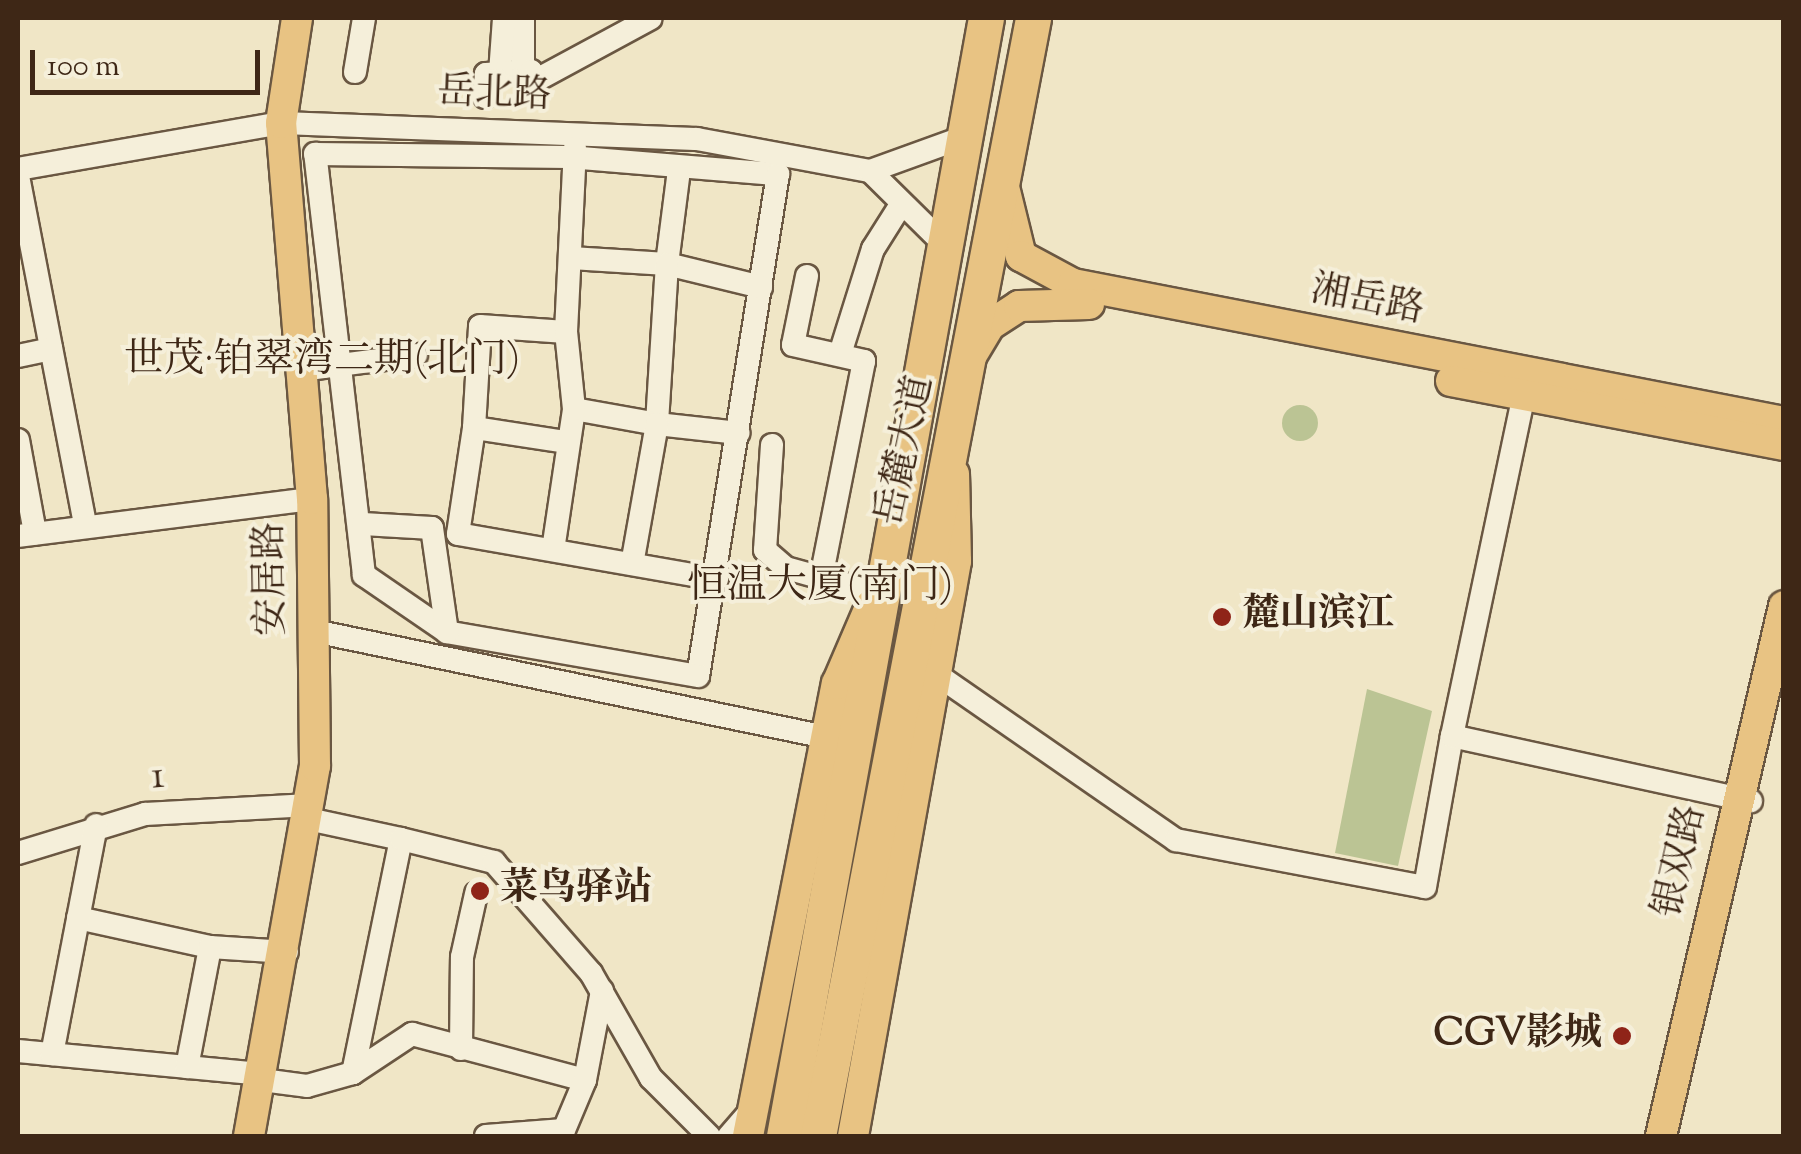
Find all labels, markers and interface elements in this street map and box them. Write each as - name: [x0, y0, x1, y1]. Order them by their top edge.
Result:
- scale bar: [35, 30, 265, 92]
- text: 100 m: [47, 46, 120, 89]
- street label: 岳北路: [436, 71, 552, 121]
- street label: 湘岳路: [1307, 269, 1427, 335]
- district label: 世茂·铂翠湾二期(北门): [124, 338, 520, 386]
- street label: 岳麓大道: [869, 372, 945, 530]
- street label: 安居路: [249, 522, 297, 636]
- district label: 恒温大厦(南门): [687, 564, 953, 612]
- place label: 麓山滨江: [1242, 594, 1394, 640]
- marker: 麓山滨江: [1211, 606, 1233, 628]
- street label: 1: [150, 756, 166, 802]
- street label: 银双路: [1647, 801, 1717, 923]
- place label: 菜鸟驿站: [500, 868, 652, 914]
- marker: 菜鸟驿站: [469, 880, 491, 902]
- place label: CGV影城: [1434, 1013, 1602, 1059]
- marker: CGV影城: [1611, 1025, 1633, 1047]

